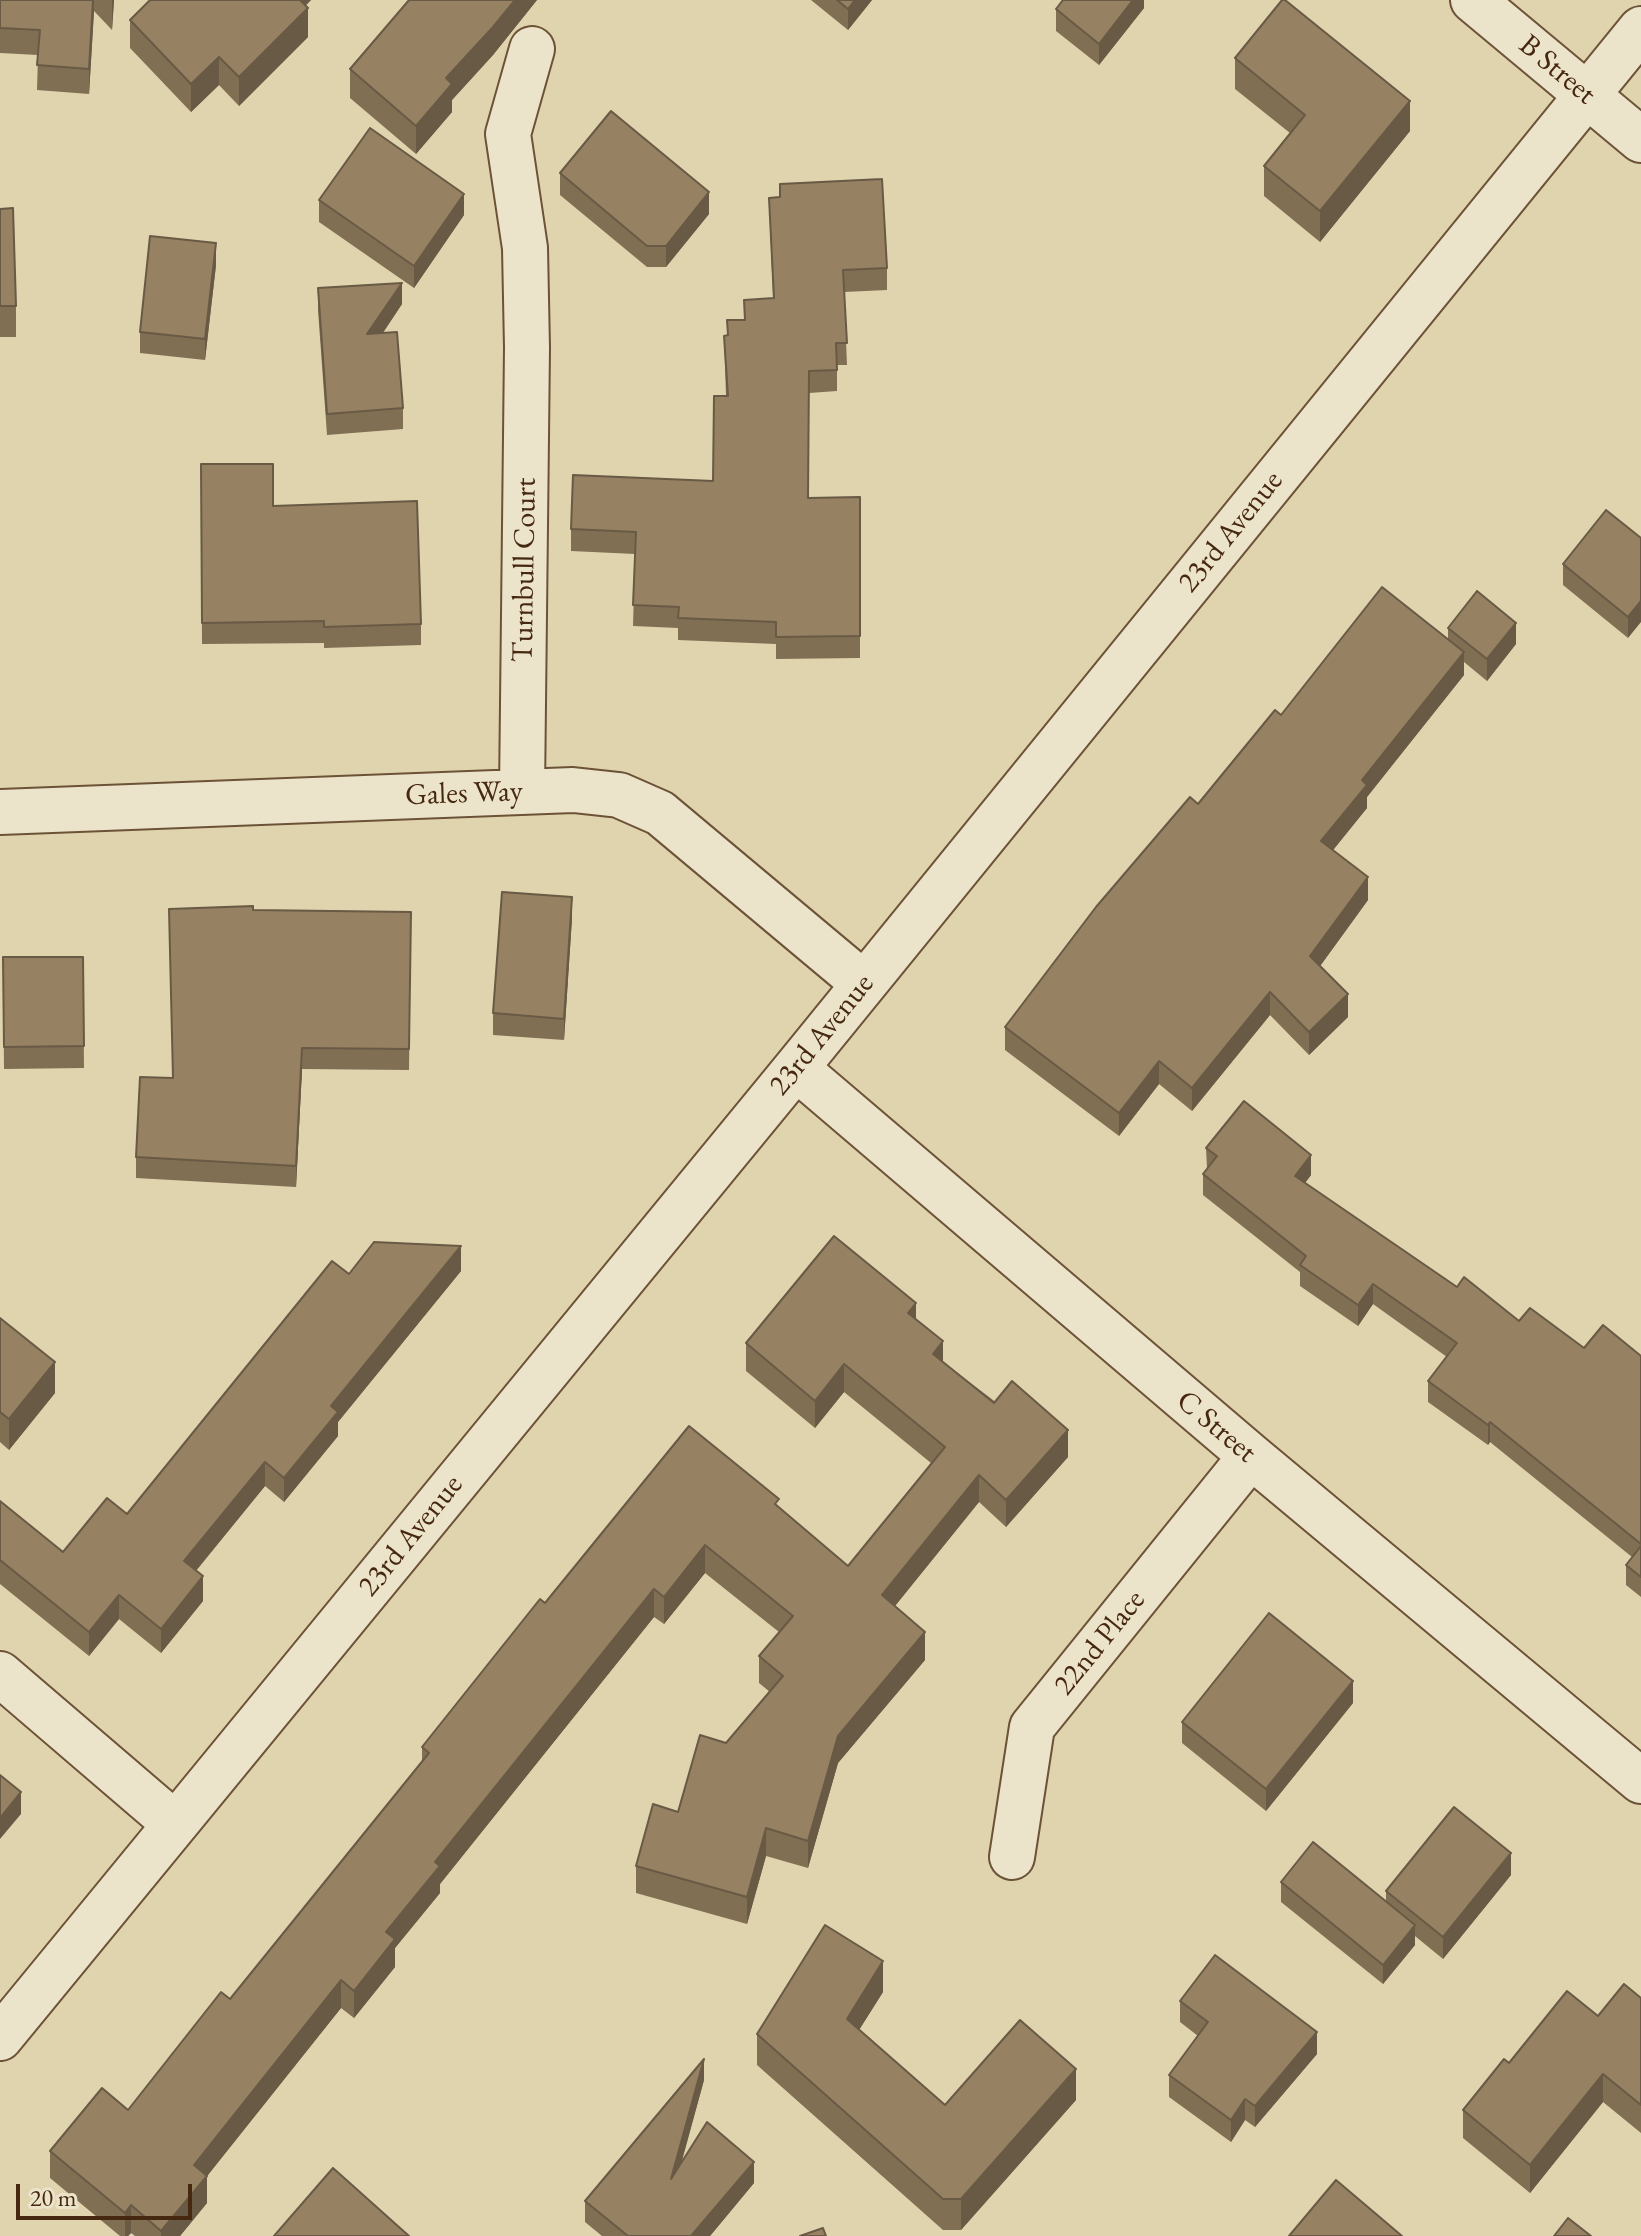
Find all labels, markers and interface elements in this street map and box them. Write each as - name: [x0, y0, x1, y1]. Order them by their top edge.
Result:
- street label: B Street: [1511, 27, 1603, 113]
- street label: 23rd Avenue: [1171, 464, 1291, 600]
- street label: Turnbull Court: [505, 477, 545, 663]
- street label: Gales Way: [405, 774, 523, 814]
- street label: 23rd Avenue: [762, 967, 882, 1103]
- street label: C Street: [1169, 1383, 1263, 1471]
- street label: 23rd Avenue: [351, 1468, 471, 1604]
- street label: 22nd Place: [1047, 1583, 1153, 1703]
- scale bar: [20, 2168, 196, 2218]
- text: 20 m: [30, 2182, 77, 2213]

